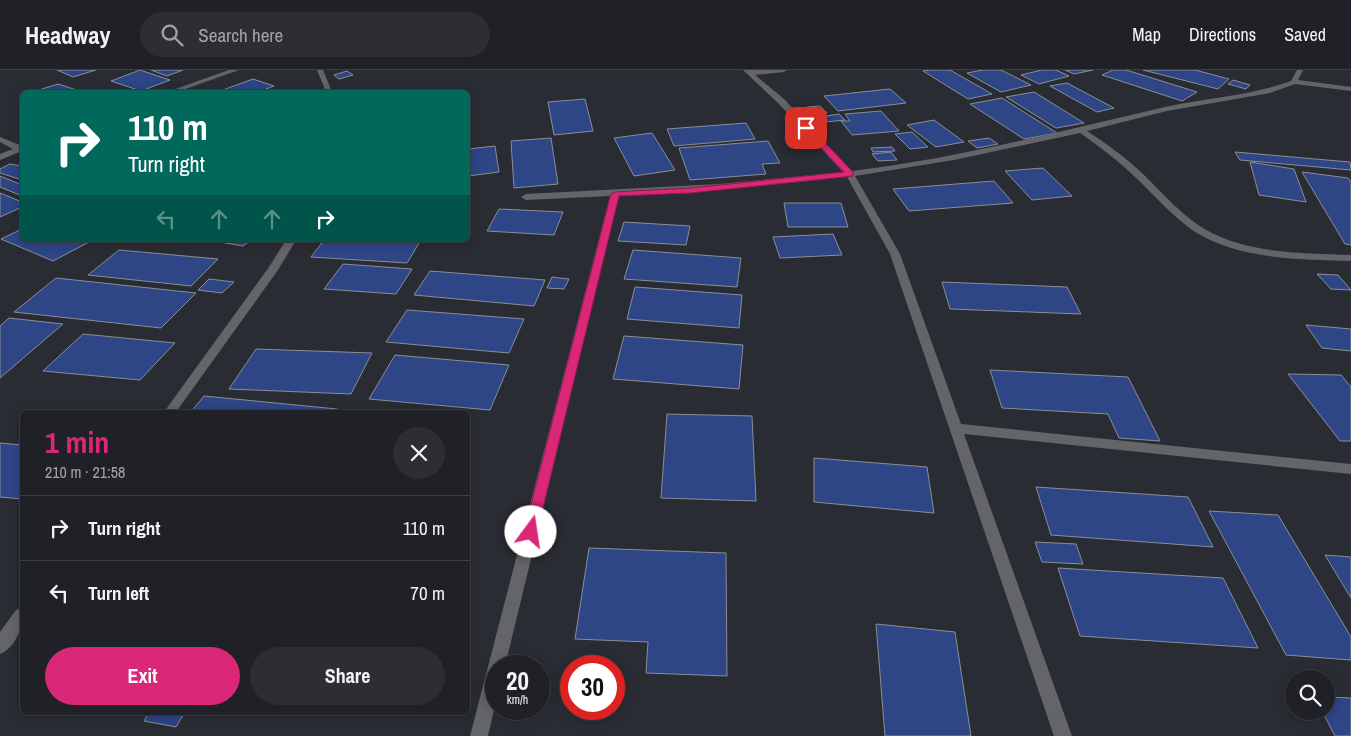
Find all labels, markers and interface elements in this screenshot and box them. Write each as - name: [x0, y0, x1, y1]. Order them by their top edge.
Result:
- search box: [140, 12, 490, 57]
- text: Headway: [25, 19, 110, 51]
- icon: search: [158, 21, 186, 49]
- text: Search here: [198, 22, 283, 48]
- text: Map: [1132, 22, 1161, 47]
- text: Directions: [1189, 22, 1256, 47]
- text: Saved: [1284, 22, 1326, 47]
- text: 110 m: [128, 104, 208, 151]
- pin: [785, 107, 827, 149]
- icon: right: [45, 110, 110, 175]
- icon: arrive: [792, 114, 820, 142]
- text: Turn right: [128, 149, 205, 179]
- icon: left: [152, 205, 180, 233]
- icon: ahead: [205, 205, 233, 233]
- icon: ahead: [258, 205, 286, 233]
- icon: right: [311, 205, 339, 233]
- text: 1 min: [45, 422, 109, 462]
- button: close: [393, 427, 445, 479]
- text: 210 m · 21:58: [45, 461, 125, 483]
- position arrow: [504, 505, 556, 557]
- icon: right: [45, 514, 73, 542]
- text: Turn right: [88, 515, 160, 541]
- text: 110 m: [403, 515, 445, 541]
- icon: left: [45, 579, 73, 607]
- text: Turn left: [88, 580, 149, 606]
- text: 70 m: [410, 580, 445, 606]
- button: Exit: [45, 647, 240, 705]
- button: Share: [250, 647, 445, 705]
- speed limit sign: 30: [560, 655, 625, 720]
- text: 20: [506, 664, 529, 698]
- map controls: [1285, 670, 1335, 720]
- button: search: [1285, 670, 1335, 720]
- text: km/h: [507, 692, 528, 708]

